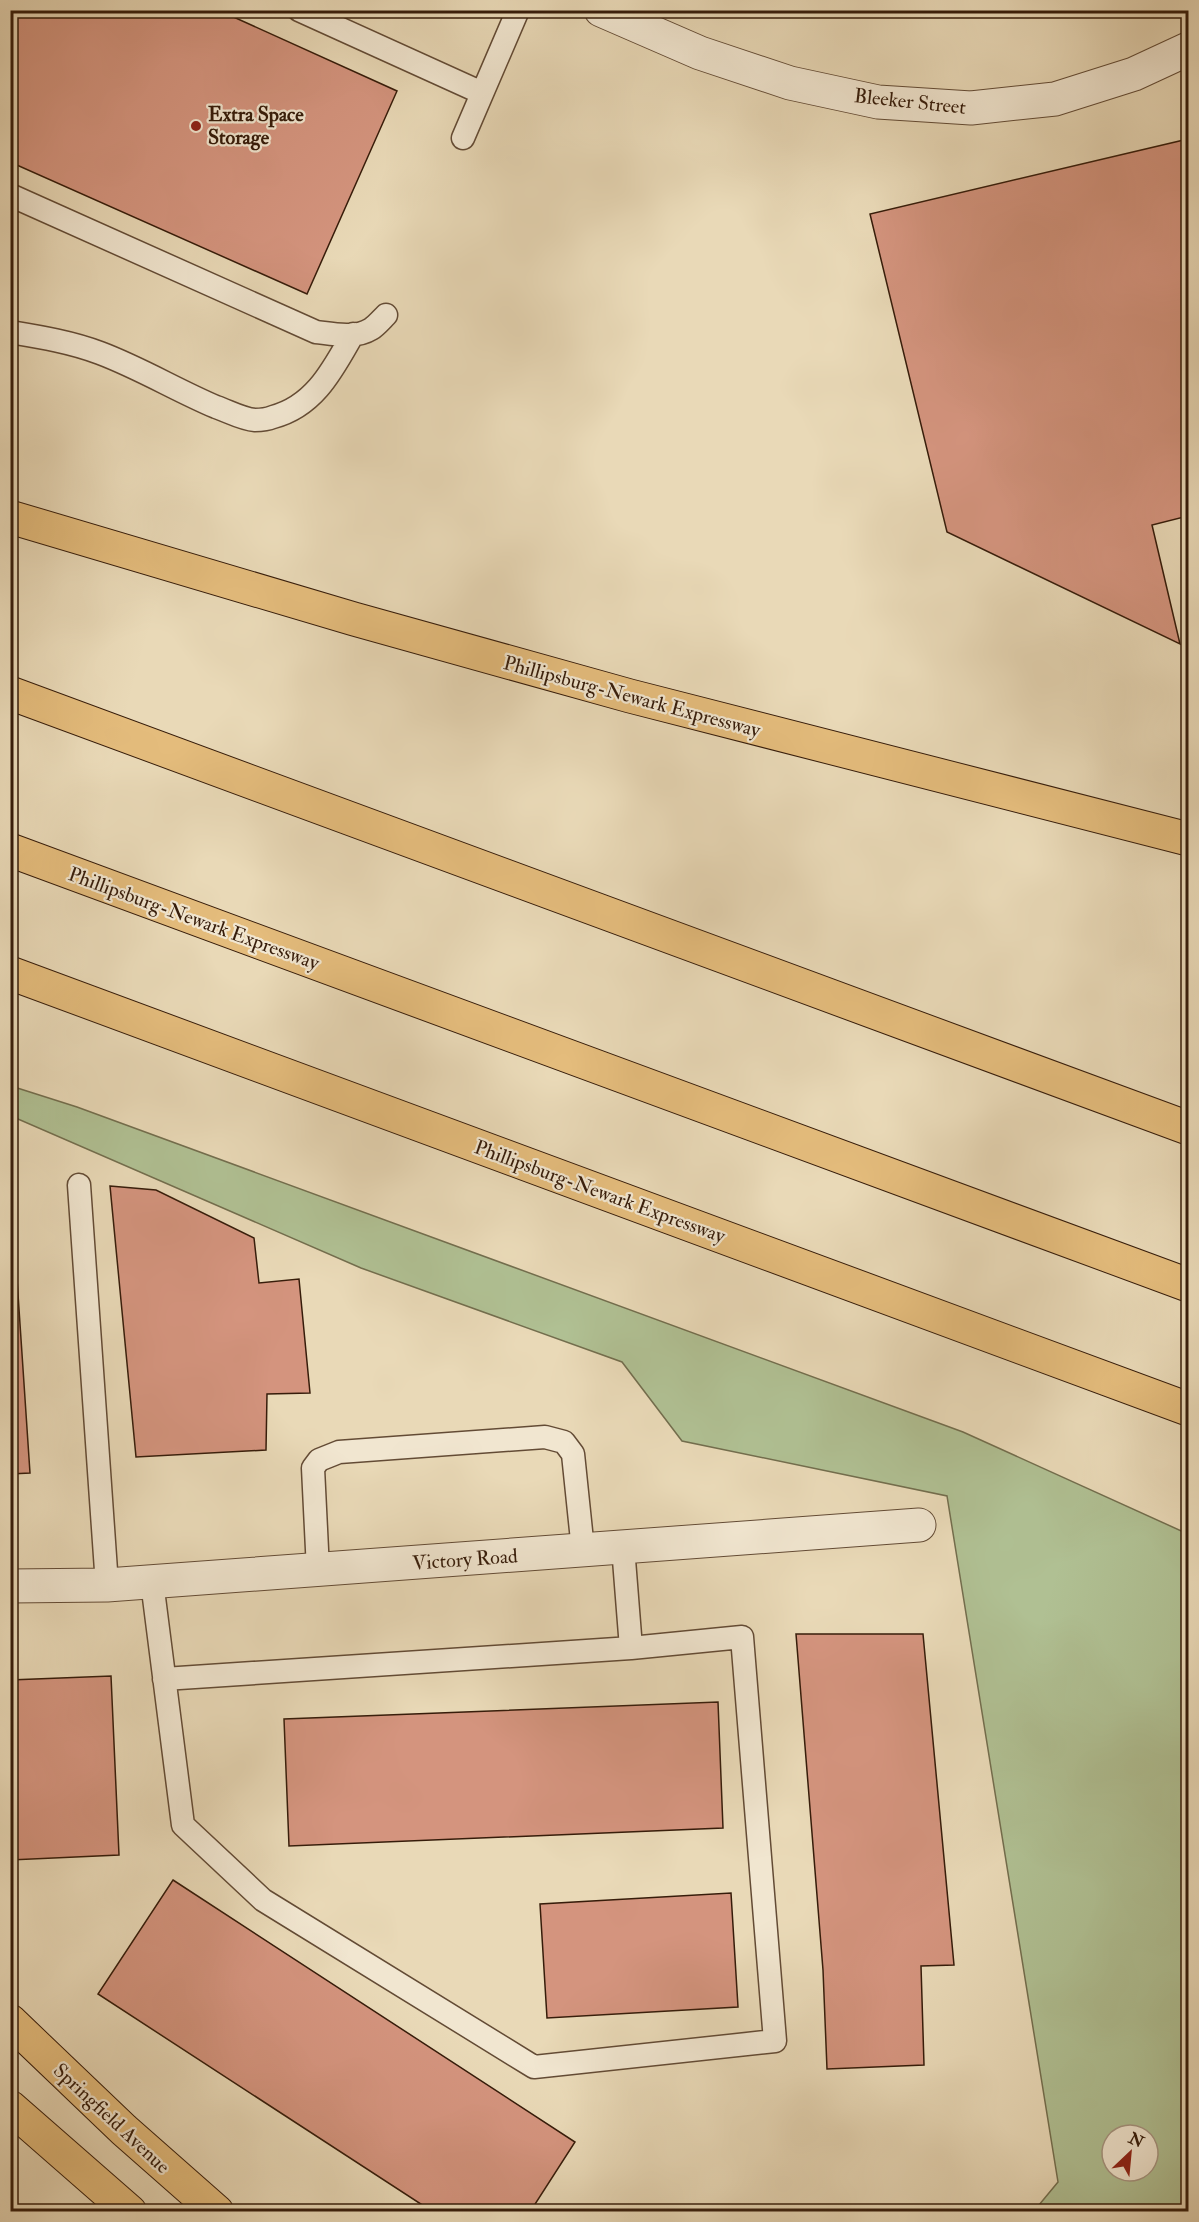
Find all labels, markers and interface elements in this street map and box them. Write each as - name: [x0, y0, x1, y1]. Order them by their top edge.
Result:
- street label: Bleeker Street: [853, 83, 968, 120]
- place label: Extra Space Storage: [208, 102, 304, 151]
- marker: Extra Space Storage: [189, 119, 203, 133]
- street label: Phillipsburg-Newark Expressway: [500, 650, 764, 744]
- street label: Phillipsburg-Newark Expressway: [65, 861, 324, 977]
- street label: Phillipsburg-Newark Expressway: [471, 1134, 730, 1250]
- street label: Victory Road: [411, 1543, 519, 1576]
- street label: Springfield Avenue: [47, 2058, 175, 2180]
- north arrow: [1100, 2123, 1160, 2183]
- text: N: [1124, 2128, 1148, 2153]

